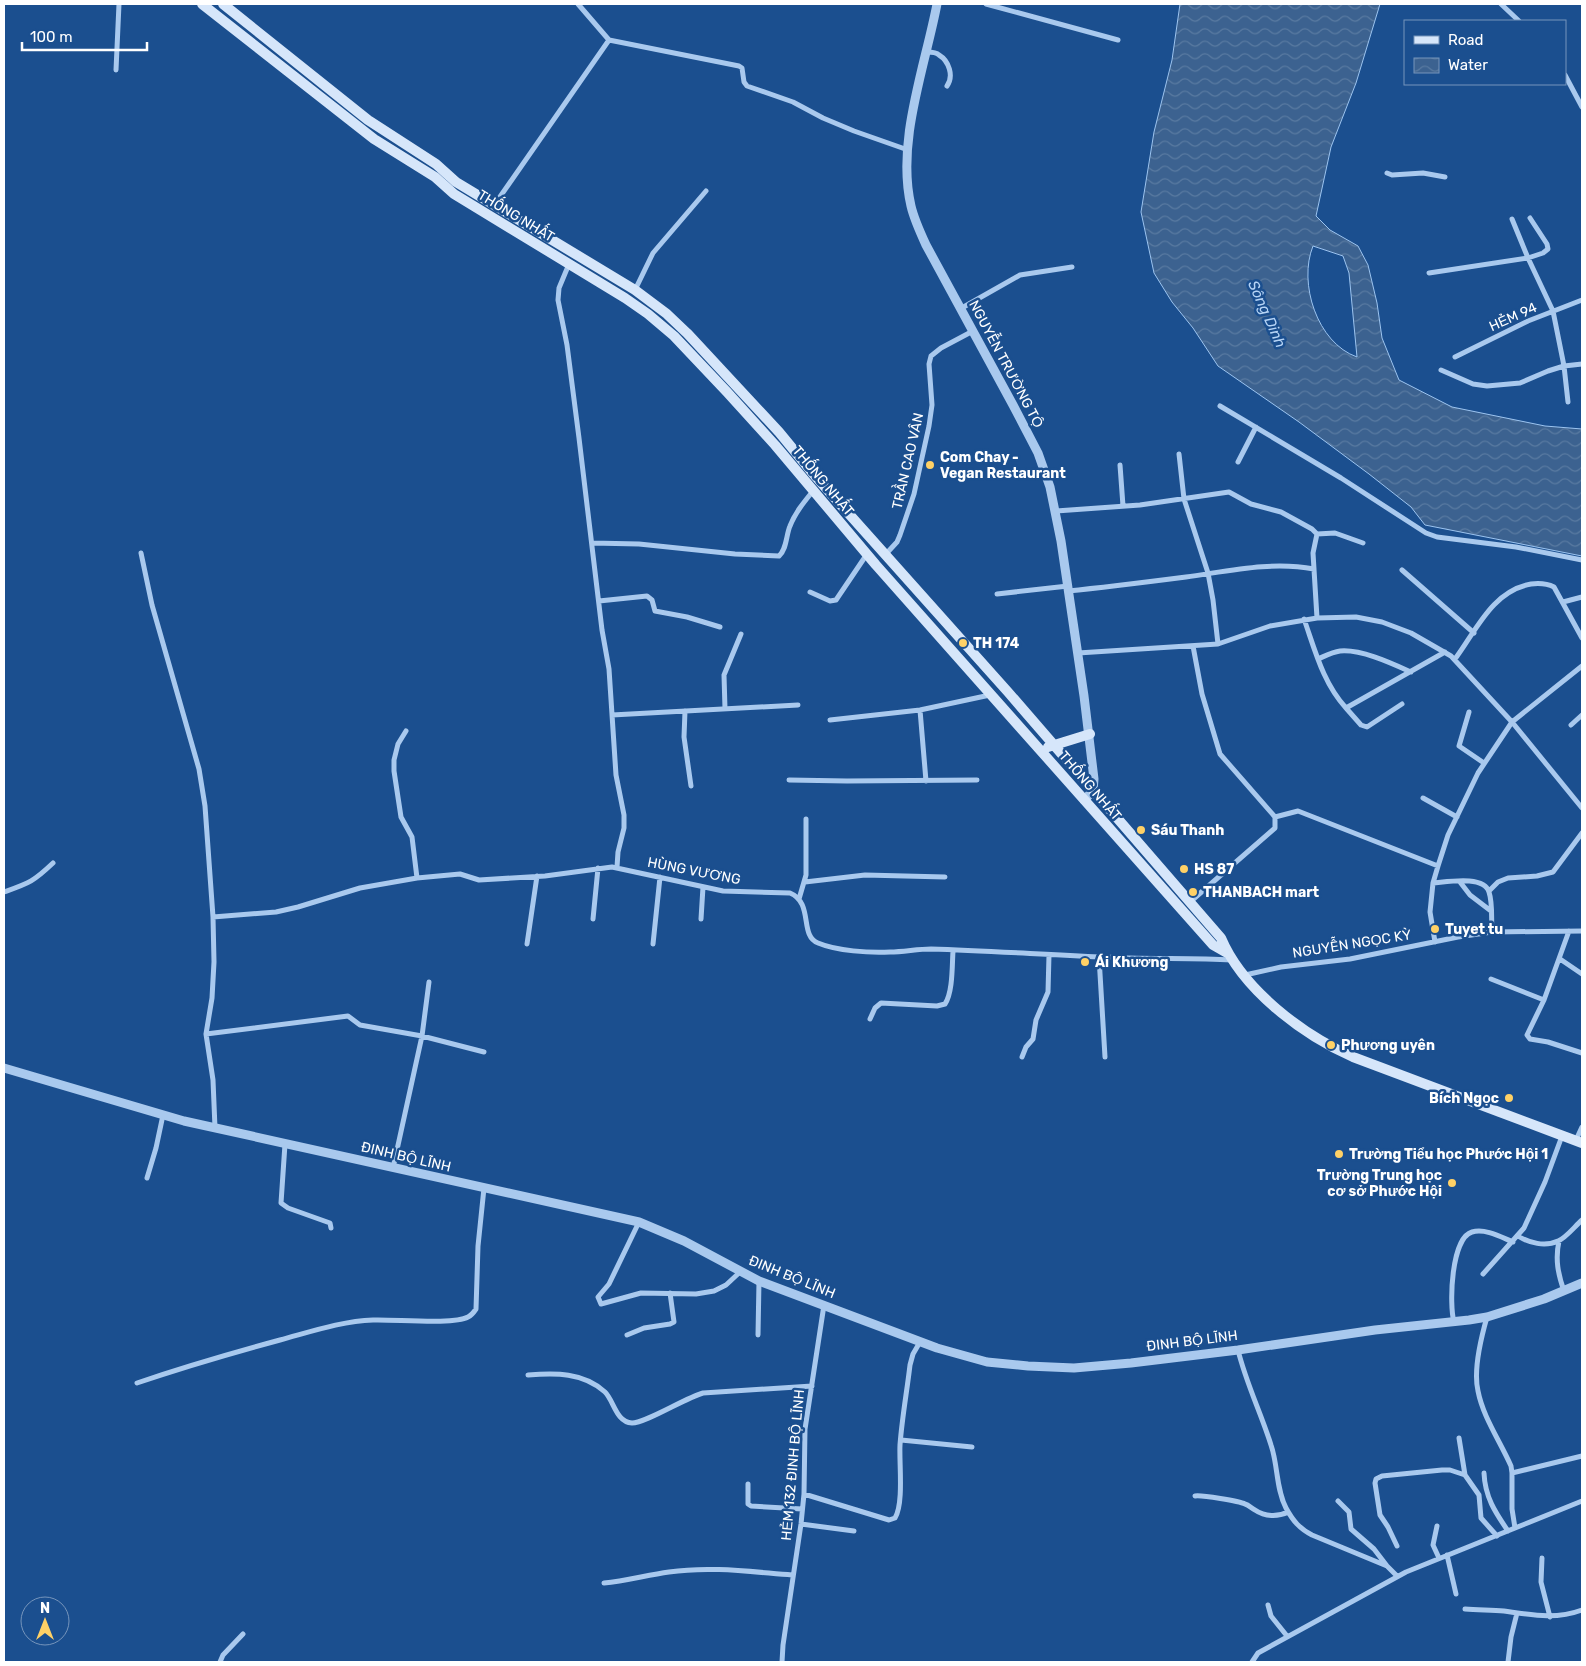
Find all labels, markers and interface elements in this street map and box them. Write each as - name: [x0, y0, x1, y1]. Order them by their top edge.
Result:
- scale bar: [22, 20, 148, 52]
- legend: [1404, 20, 1566, 85]
- text: 100 m: [30, 28, 72, 46]
- text: Road: [1448, 31, 1484, 49]
- text: Water: [1448, 56, 1488, 74]
- street label: THỐNG NHẤT: [475, 184, 559, 246]
- water label: Sông Dinh: [1244, 278, 1290, 350]
- street label: NGUYỄN TRƯỜNG TỘ: [965, 297, 1048, 431]
- street label: HẺM 94: [1486, 299, 1540, 335]
- street label: TRẦN CAO VÂN: [886, 411, 927, 511]
- street label: THỐNG NHẤT: [789, 441, 859, 520]
- place label: Com Chay - Vegan Restaurant: [940, 449, 1066, 482]
- marker: Com Chay - Vegan Restaurant: [924, 459, 936, 471]
- place label: TH 174: [973, 635, 1020, 652]
- marker: TH 174: [957, 637, 969, 649]
- street label: THỐNG NHẤT: [1055, 746, 1127, 824]
- place label: Sáu Thanh: [1151, 822, 1224, 839]
- marker: Sáu Thanh: [1135, 824, 1147, 836]
- street label: HÙNG VƯƠNG: [646, 853, 742, 888]
- place label: HS 87: [1194, 861, 1234, 878]
- marker: HS 87: [1178, 863, 1190, 875]
- place label: THANBACH mart: [1203, 884, 1320, 901]
- marker: THANBACH mart: [1187, 886, 1199, 898]
- place label: Tuyet tu: [1445, 921, 1503, 938]
- marker: Tuyet tu: [1429, 923, 1441, 935]
- street label: NGUYỄN NGỌC KỲ: [1291, 925, 1413, 962]
- place label: Ái Khương: [1095, 953, 1168, 971]
- marker: Ái Khương: [1079, 956, 1091, 968]
- place label: Phương uyên: [1341, 1037, 1435, 1054]
- marker: Phương uyên: [1325, 1039, 1337, 1051]
- place label: Bích Ngọc: [1429, 1090, 1499, 1107]
- marker: Bích Ngọc: [1503, 1092, 1515, 1104]
- street label: ĐINH BỘ LĨNH: [359, 1137, 453, 1176]
- place label: Trường Tiểu học Phước Hội 1: [1349, 1146, 1548, 1163]
- marker: Trường Tiểu học Phước Hội 1: [1333, 1148, 1345, 1160]
- place label: Trường Trung học cơ sở Phước Hội: [1317, 1167, 1442, 1200]
- marker: Trường Trung học cơ sở Phước Hội: [1446, 1177, 1458, 1189]
- street label: ĐINH BỘ LĨNH: [746, 1251, 838, 1302]
- street label: ĐINH BỘ LĨNH: [1145, 1326, 1239, 1355]
- street label: HẺM 132 ĐINH BỘ LĨNH: [777, 1389, 808, 1541]
- north arrow: [20, 1596, 70, 1646]
- text: N: [40, 1600, 50, 1617]

